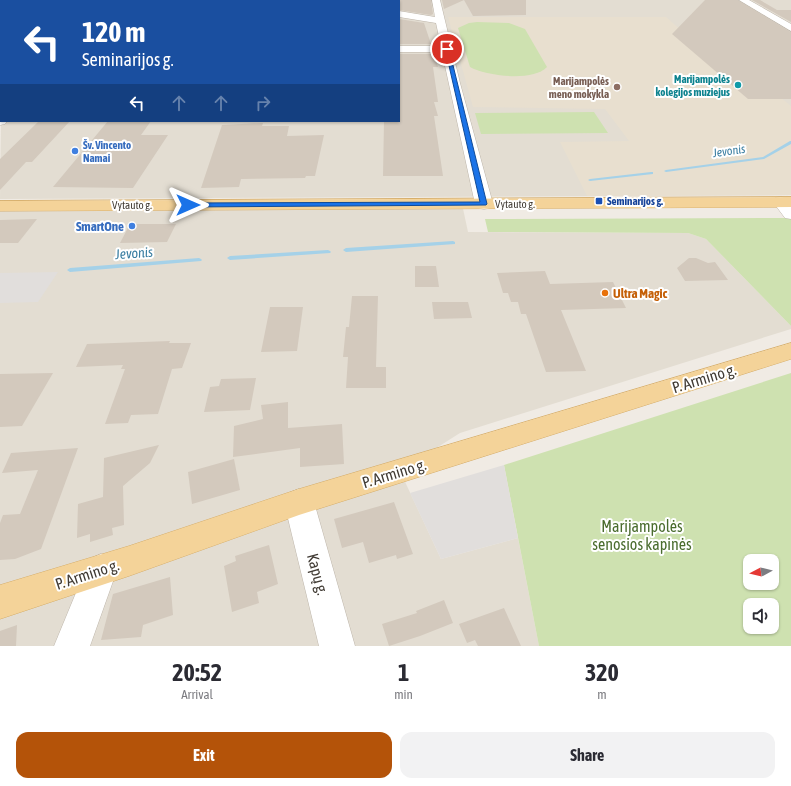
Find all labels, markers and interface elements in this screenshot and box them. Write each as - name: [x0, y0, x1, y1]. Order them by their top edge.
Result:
- icon: left: [16, 16, 68, 68]
- text: 120 m: [82, 16, 145, 48]
- pin: [430, 32, 464, 66]
- icon: arrive: [436, 38, 458, 60]
- text: Seminarijos g.: [82, 49, 174, 70]
- place label: Marijampolės kolegijos muziejus: [656, 73, 730, 98]
- place label: Marijampolės meno mokykla: [549, 75, 609, 100]
- marker: Marijampolės kolegijos muziejus: [733, 80, 743, 90]
- marker: Marijampolės meno mokykla: [612, 82, 622, 92]
- icon: left: [126, 92, 148, 114]
- icon: ahead: [168, 92, 190, 114]
- icon: ahead: [210, 92, 232, 114]
- icon: right: [252, 92, 274, 114]
- place label: Šv. Vincento Namai: [83, 139, 131, 164]
- water label: Jevonis: [711, 142, 746, 160]
- marker: Šv. Vincento Namai: [70, 146, 80, 156]
- position arrow: [167, 184, 209, 226]
- place label: Seminarijos g.: [607, 195, 663, 207]
- marker: Seminarijos g.: [594, 196, 604, 206]
- street label: Vytauto g.: [495, 198, 535, 210]
- street label: Vytauto g.: [112, 199, 152, 211]
- place label: SmartOne: [76, 219, 124, 234]
- marker: SmartOne: [127, 221, 137, 231]
- water label: Jevonis: [114, 244, 153, 262]
- place label: Ultra Magic: [613, 286, 668, 301]
- marker: Ultra Magic: [600, 288, 610, 298]
- street label: P. Armino g.: [670, 360, 739, 397]
- street label: P. Armino g.: [360, 455, 429, 492]
- park label: Marijampolės senosios kapinės: [592, 517, 692, 554]
- street label: Kapų g.: [303, 551, 332, 597]
- north arrow: [743, 554, 779, 590]
- map controls: [743, 554, 779, 634]
- street label: P. Armino g.: [53, 555, 122, 594]
- button: sound: [743, 598, 779, 634]
- text: 20:52: [172, 659, 222, 686]
- text: 1: [398, 659, 409, 686]
- text: 320: [585, 659, 619, 686]
- text: Arrival: [181, 687, 213, 702]
- text: min: [394, 687, 413, 702]
- text: m: [597, 687, 607, 702]
- button: Exit: [16, 732, 392, 778]
- button: Share: [400, 732, 775, 778]

